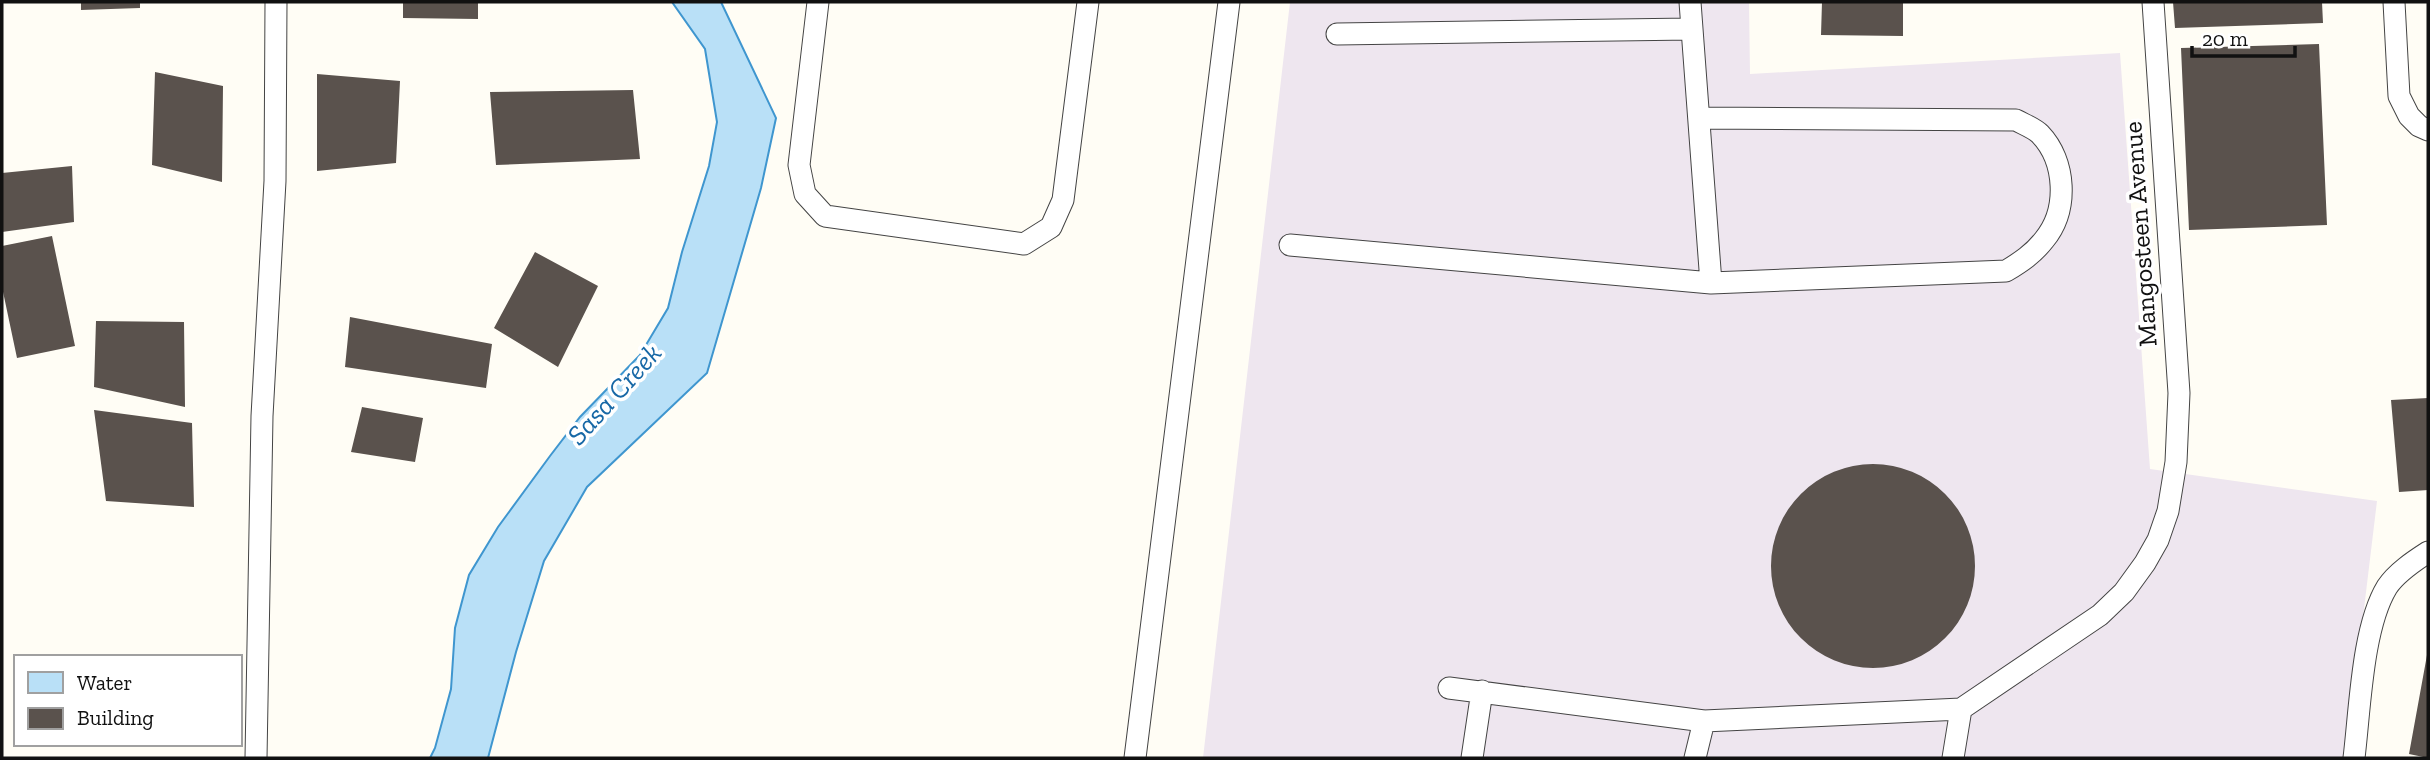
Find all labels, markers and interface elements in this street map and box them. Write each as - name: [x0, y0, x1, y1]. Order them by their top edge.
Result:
- scale bar: [2192, 14, 2295, 58]
- text: 20 m: [2202, 26, 2248, 51]
- street label: Mangosteen Avenue: [2116, 120, 2164, 348]
- water label: Sasa Creek: [560, 337, 668, 451]
- legend: [14, 655, 242, 746]
- text: Water: [77, 670, 132, 695]
- text: Building: [77, 705, 154, 730]

